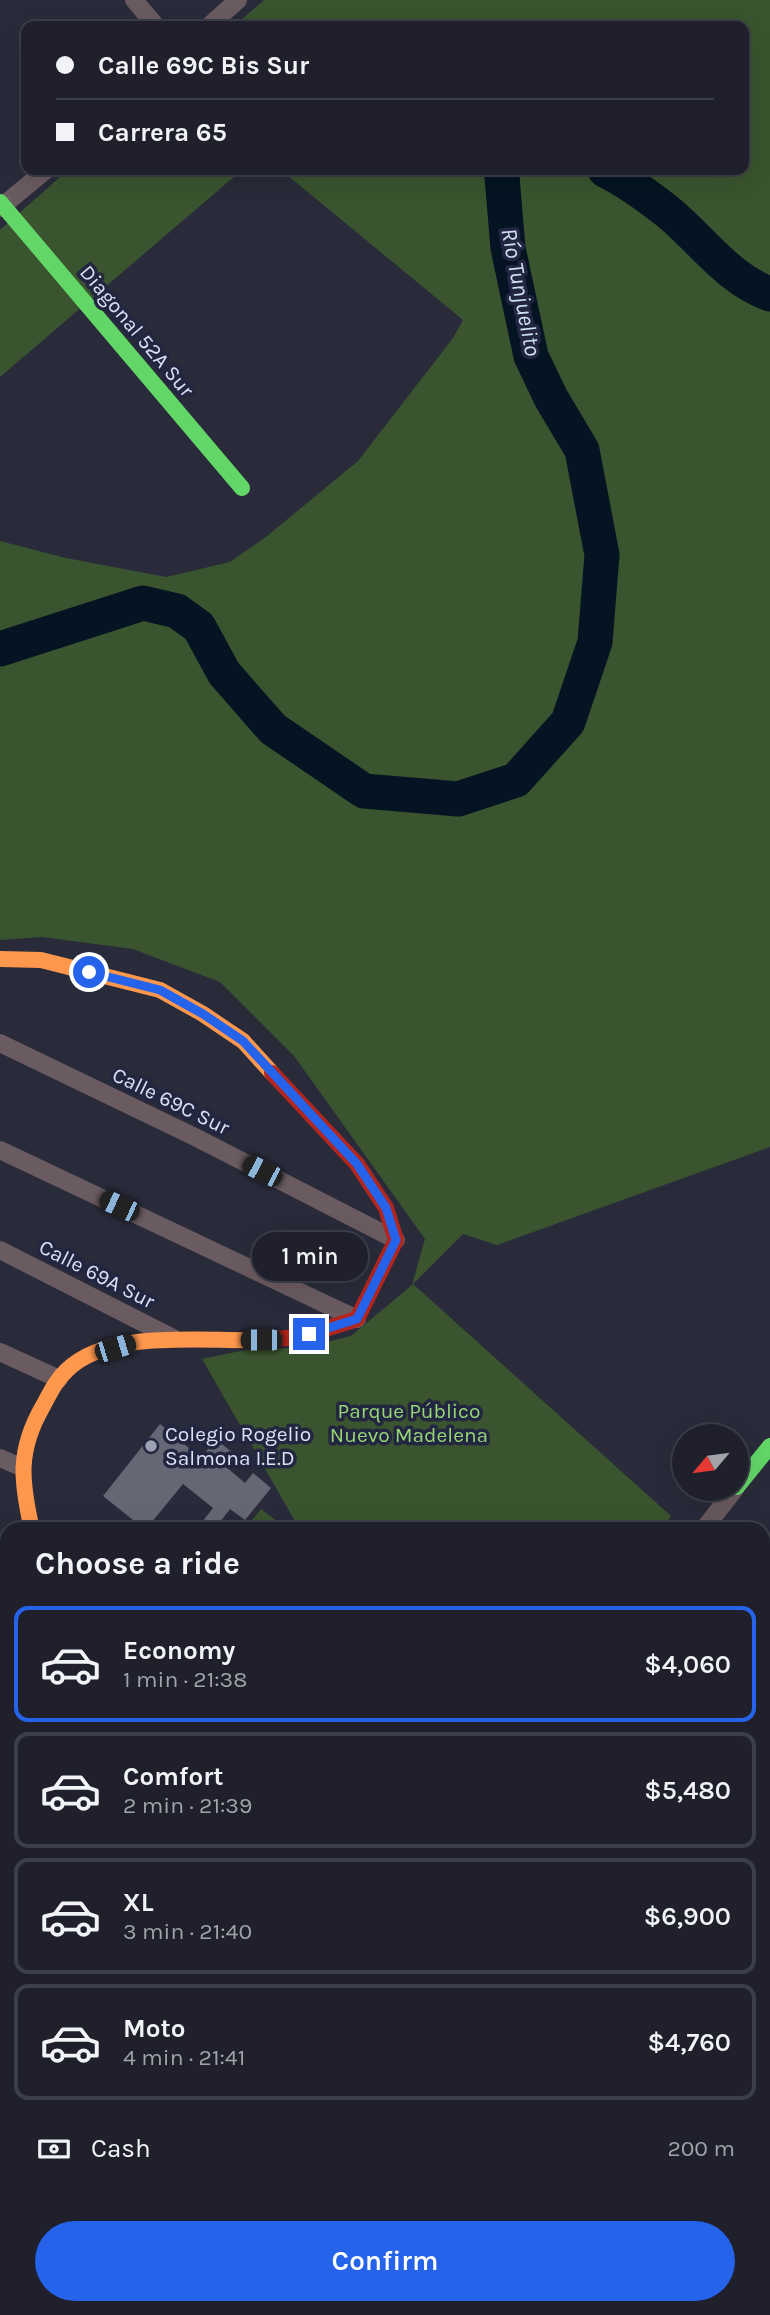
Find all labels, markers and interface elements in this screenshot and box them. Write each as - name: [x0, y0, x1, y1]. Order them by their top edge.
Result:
- text: Calle 69C Bis Sur: [98, 50, 309, 81]
- text: Carrera 65: [98, 117, 227, 148]
- water label: Río Tunjuelito: [495, 226, 547, 358]
- street label: Diagonal 52A Sur: [75, 260, 199, 402]
- route start: [73, 956, 105, 988]
- street label: Calle 69C Sur: [109, 1062, 234, 1140]
- car: [239, 1152, 286, 1190]
- car: [96, 1188, 143, 1224]
- callout: 1 min: [251, 1232, 367, 1282]
- street label: Calle 69A Sur: [35, 1235, 159, 1314]
- text: 1 min: [281, 1243, 339, 1270]
- route end: [293, 1318, 325, 1350]
- car: [241, 1330, 283, 1351]
- car: [92, 1332, 139, 1364]
- park label: Parque Público Nuevo Madelena: [330, 1399, 488, 1447]
- place label: Colegio Rogelio Salmona I.E.D: [165, 1422, 311, 1470]
- north arrow: [672, 1424, 749, 1502]
- map controls: [672, 1424, 749, 1501]
- marker: Colegio Rogelio Salmona I.E.D: [143, 1438, 159, 1454]
- text: Choose a ride: [35, 1545, 240, 1582]
- icon: car: [39, 1633, 102, 1696]
- text: Economy: [123, 1635, 235, 1666]
- text: $4,060: [644, 1649, 731, 1680]
- text: 1 min · 21:38: [123, 1666, 247, 1693]
- icon: car: [39, 1759, 102, 1822]
- text: Comfort: [123, 1761, 224, 1792]
- text: $5,480: [644, 1775, 731, 1806]
- text: 2 min · 21:39: [123, 1792, 252, 1819]
- icon: car: [39, 1885, 102, 1948]
- text: XL: [123, 1887, 154, 1918]
- text: $6,900: [644, 1901, 731, 1932]
- text: 3 min · 21:40: [123, 1918, 252, 1945]
- icon: car: [39, 2011, 102, 2074]
- text: Moto: [123, 2013, 185, 2044]
- text: $4,760: [648, 2027, 731, 2058]
- text: 4 min · 21:41: [123, 2044, 245, 2071]
- icon: cash: [35, 2130, 73, 2168]
- text: Cash: [91, 2133, 151, 2164]
- text: 200 m: [667, 2135, 735, 2162]
- button: Confirm: [35, 2221, 735, 2301]

